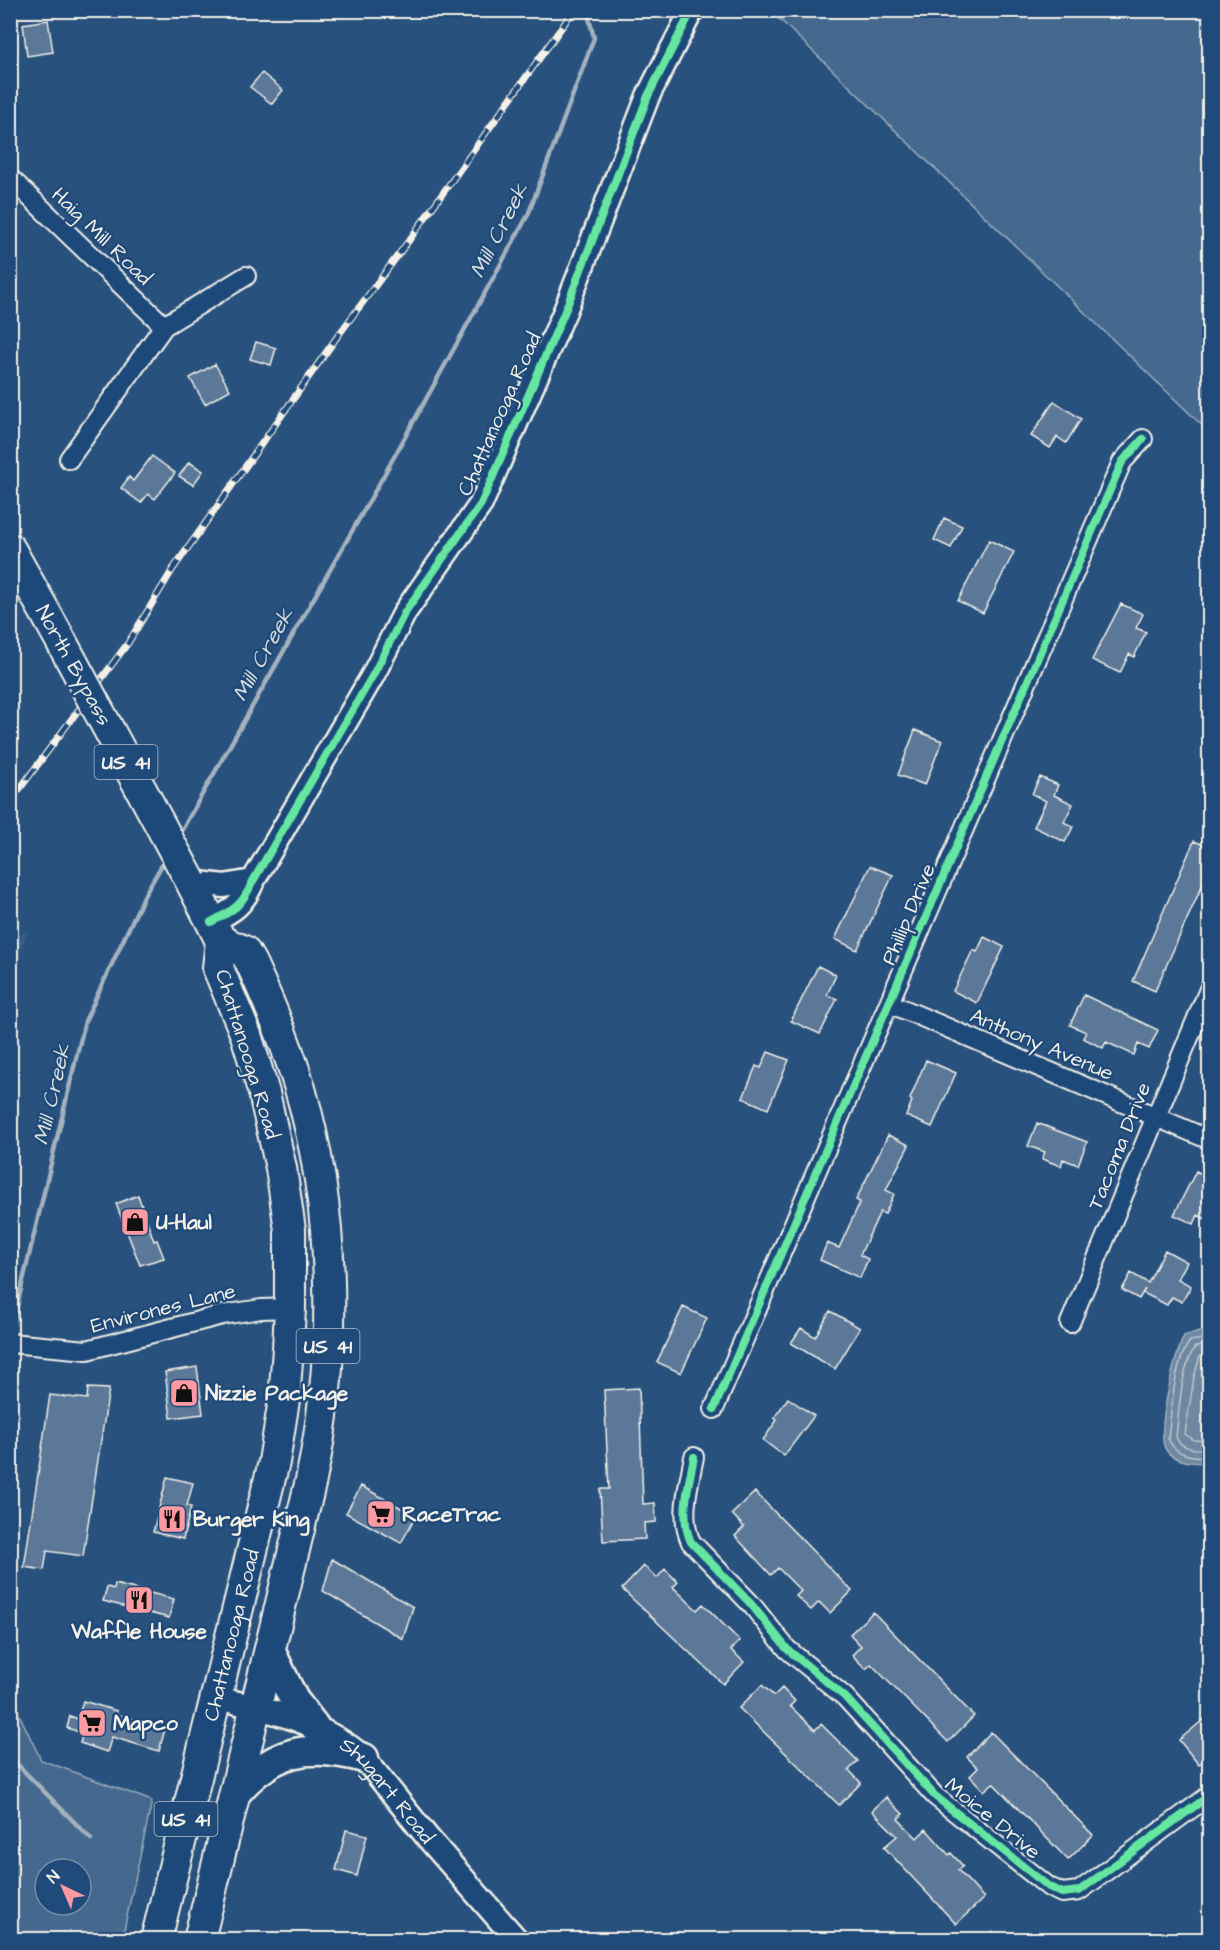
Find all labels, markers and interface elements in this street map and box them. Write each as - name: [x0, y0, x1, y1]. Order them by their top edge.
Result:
- water label: Mill Creek: [462, 178, 537, 283]
- street label: Haig Mill Road: [44, 181, 159, 293]
- street label: Chattanooga Road: [450, 328, 550, 501]
- street label: North Bypass: [27, 600, 119, 732]
- water label: Mill Creek: [225, 602, 302, 707]
- road number: US 41: [94, 745, 158, 779]
- street label: Phillip Drive: [874, 859, 944, 970]
- street label: Chattanooga Road: [206, 966, 287, 1143]
- street label: Anthony Avenue: [965, 1001, 1118, 1090]
- water label: Mill Creek: [26, 1041, 79, 1148]
- street label: Tacoma Drive: [1081, 1078, 1158, 1214]
- shop icon: U-Haul: [119, 1206, 151, 1238]
- place label: U-Haul: [156, 1208, 212, 1237]
- street label: Environes Lane: [88, 1276, 239, 1340]
- road number: US 41: [296, 1329, 360, 1363]
- shop icon: Nizzie Package: [168, 1377, 200, 1409]
- place label: Nizzie Package: [205, 1379, 349, 1410]
- supermarket icon: RaceTrac: [365, 1498, 397, 1530]
- place label: RaceTrac: [402, 1500, 502, 1529]
- restaurant icon: Burger King: [156, 1503, 188, 1535]
- place label: Burger King: [193, 1505, 310, 1536]
- street label: Chattanooga Road: [197, 1546, 267, 1724]
- restaurant icon: Waffle House: [123, 1584, 155, 1616]
- place label: Waffle House: [70, 1617, 207, 1646]
- supermarket icon: Mapco: [76, 1707, 108, 1739]
- place label: Mapco: [113, 1709, 178, 1739]
- street label: Shugart Road: [334, 1730, 441, 1850]
- street label: Moice Drive: [938, 1771, 1047, 1866]
- road number: US 41: [154, 1802, 218, 1836]
- north arrow: [33, 1857, 93, 1917]
- text: N: [42, 1866, 65, 1888]

